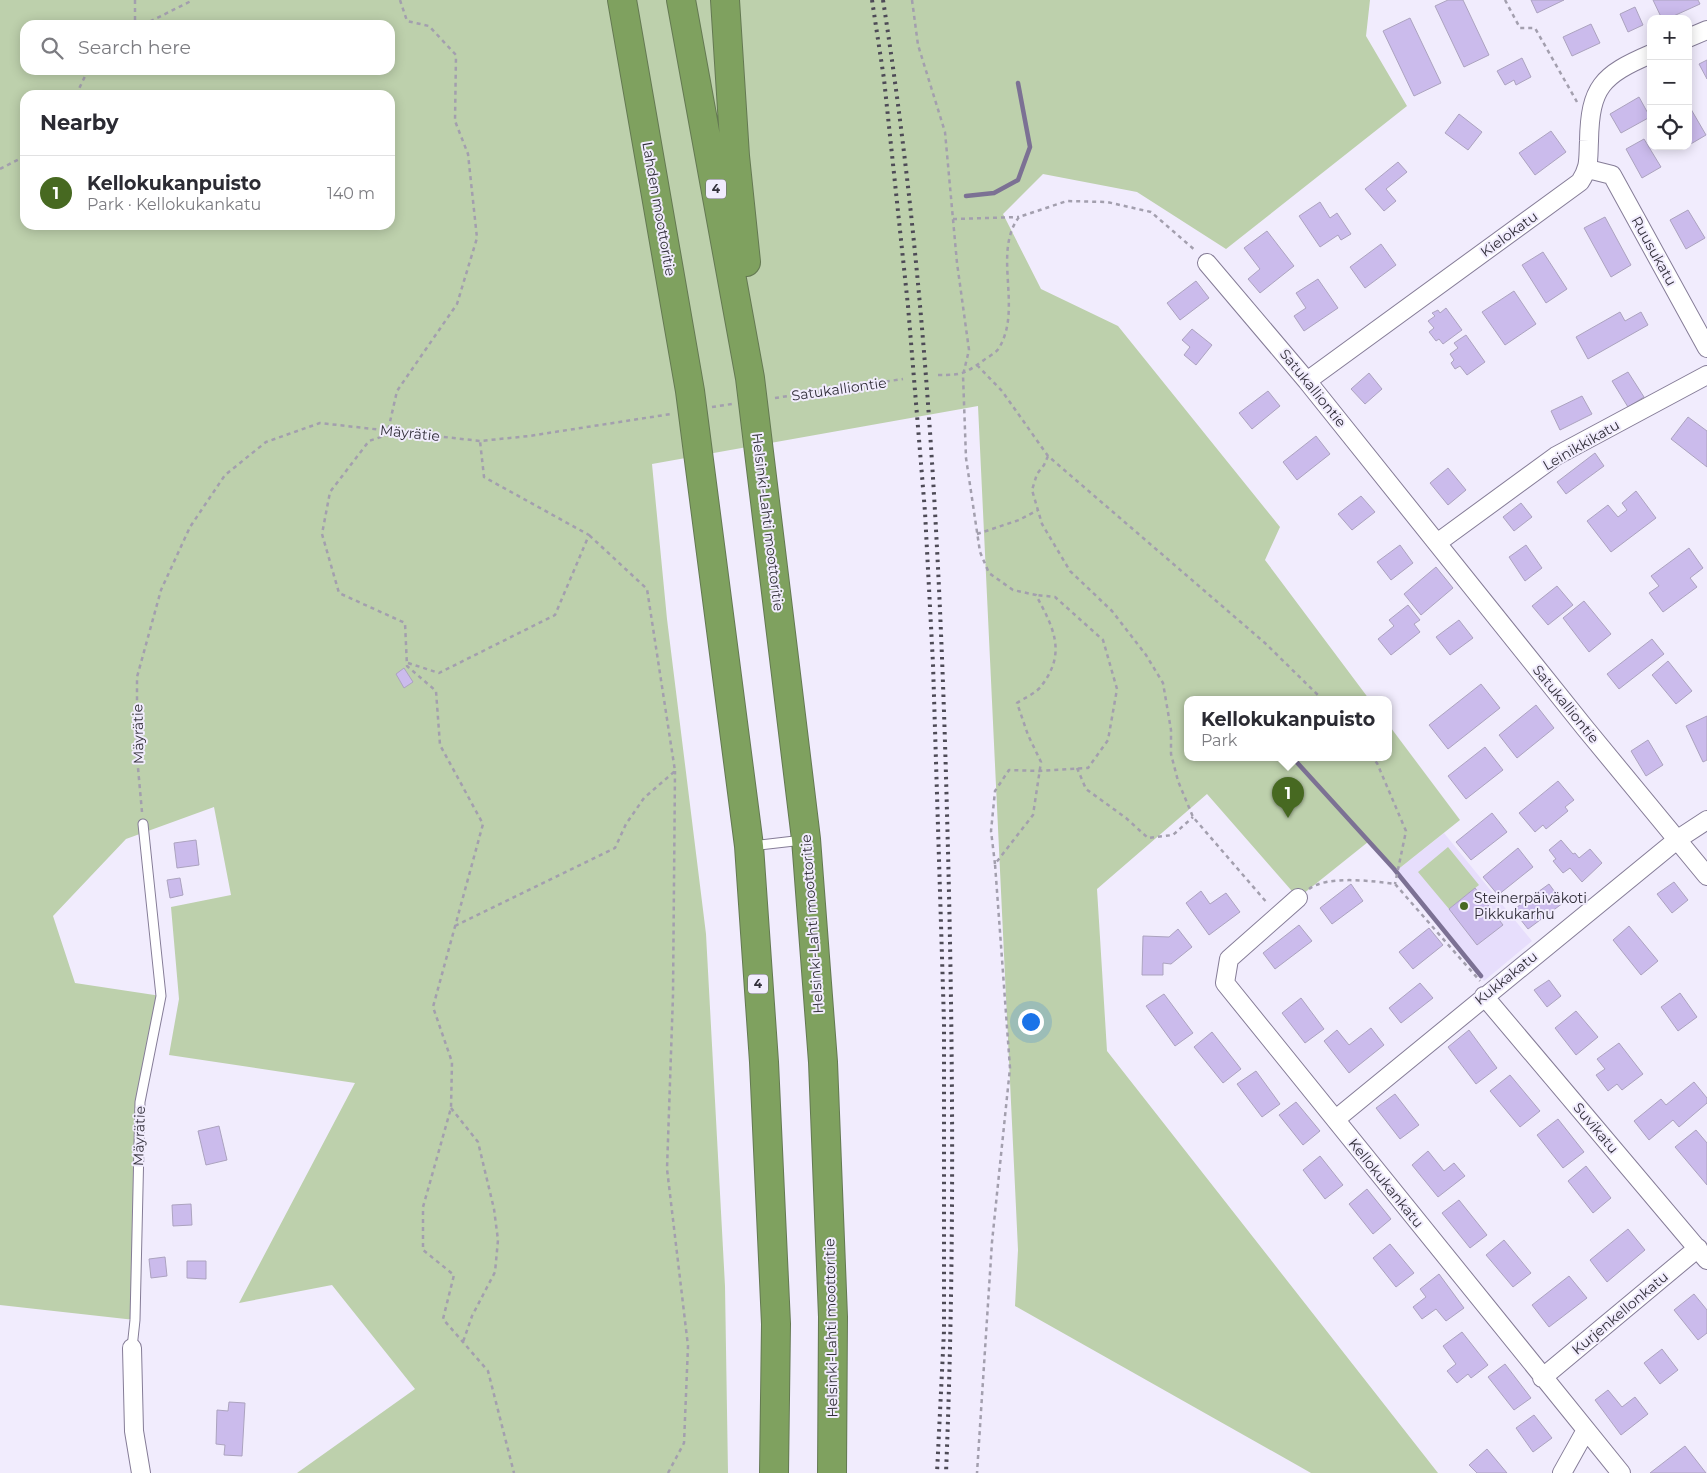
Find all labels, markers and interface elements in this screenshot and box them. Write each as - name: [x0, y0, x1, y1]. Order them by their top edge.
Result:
- map controls: [1647, 15, 1692, 150]
- button: +: [1647, 15, 1692, 60]
- search box: [20, 20, 395, 75]
- icon: search: [38, 34, 66, 62]
- text: Search here: [78, 36, 191, 59]
- button: −: [1647, 60, 1692, 105]
- button: locate: [1647, 105, 1692, 150]
- text: Nearby: [40, 110, 119, 135]
- street label: Lahden moottoritie: [638, 140, 680, 278]
- text: Kellokukanpuisto: [87, 172, 261, 195]
- road number: 4: [706, 180, 726, 198]
- text: 1: [53, 184, 59, 203]
- text: 140 m: [327, 184, 375, 203]
- text: Park · Kellokukankatu: [87, 195, 261, 214]
- street label: Kielokatu: [1477, 207, 1541, 261]
- street label: Ruusukatu: [1628, 213, 1680, 289]
- street label: Satukalliontie: [1276, 345, 1350, 431]
- street label: Satukalliontie: [790, 373, 888, 405]
- street label: Leinikkikatu: [1539, 416, 1623, 474]
- street label: Mäyrätie: [379, 421, 441, 445]
- street label: Helsinki-Lahti moottoritie: [748, 432, 788, 612]
- street label: Satukalliontie: [1529, 661, 1603, 747]
- popup: [1184, 696, 1392, 761]
- street label: Mäyrätie: [128, 704, 148, 764]
- text: Kellokukanpuisto: [1201, 708, 1375, 731]
- text: Park: [1201, 731, 1237, 750]
- pin: 1: [1272, 777, 1304, 818]
- street label: Helsinki-Lahti moottoritie: [797, 834, 827, 1014]
- place label: Steinerpäiväkoti Pikkukarhu: [1474, 889, 1587, 923]
- marker: Steinerpäiväkoti Pikkukarhu: [1458, 900, 1470, 912]
- street label: Kukkakatu: [1471, 947, 1541, 1009]
- road number: 4: [748, 974, 768, 994]
- your location: [1018, 1009, 1044, 1035]
- street label: Suvikatu: [1570, 1099, 1622, 1157]
- street label: Mäyrätie: [129, 1106, 149, 1166]
- street label: Kellokukankatu: [1345, 1135, 1427, 1231]
- street label: Helsinki-Lahti moottoritie: [820, 1238, 842, 1418]
- street label: Kurjenkellonkatu: [1568, 1267, 1672, 1359]

